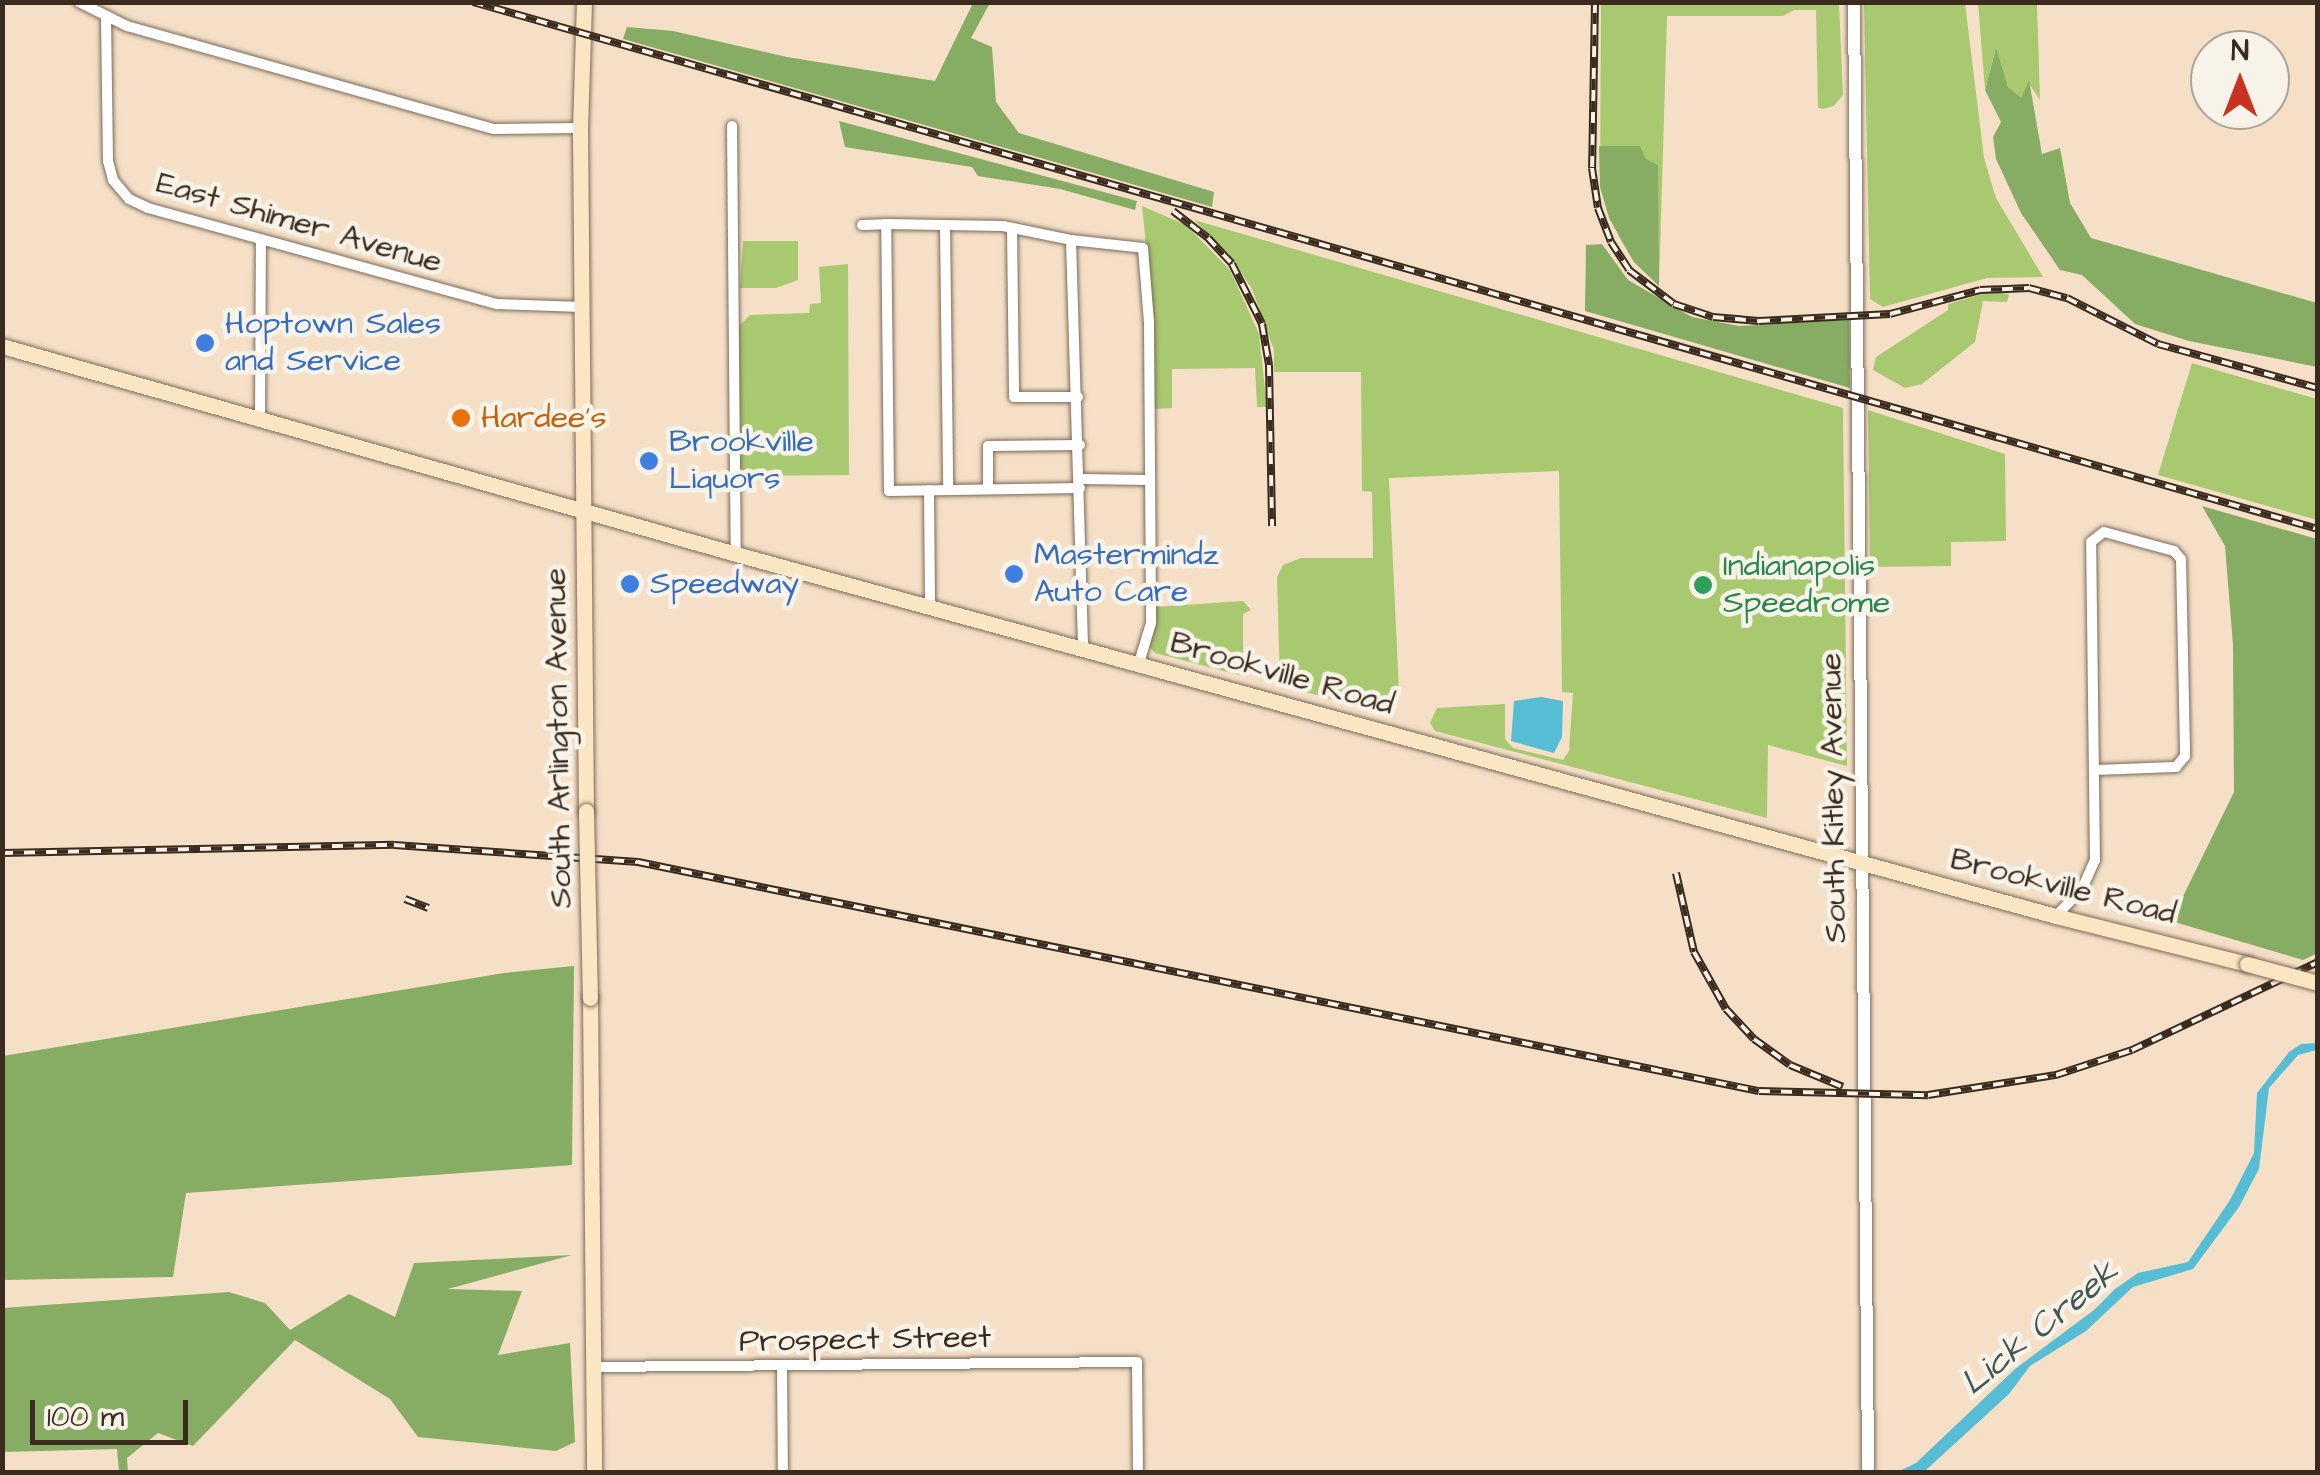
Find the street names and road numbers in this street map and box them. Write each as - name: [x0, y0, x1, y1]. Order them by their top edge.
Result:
- street label: East Shimer Avenue: [152, 164, 446, 282]
- street label: South Arlington Avenue: [537, 567, 581, 909]
- street label: Brookville Road: [1166, 624, 1398, 724]
- street label: South Kitley Avenue: [1812, 653, 1856, 943]
- street label: Brookville Road: [1946, 840, 2180, 934]
- street label: Prospect Street: [739, 1319, 991, 1361]

